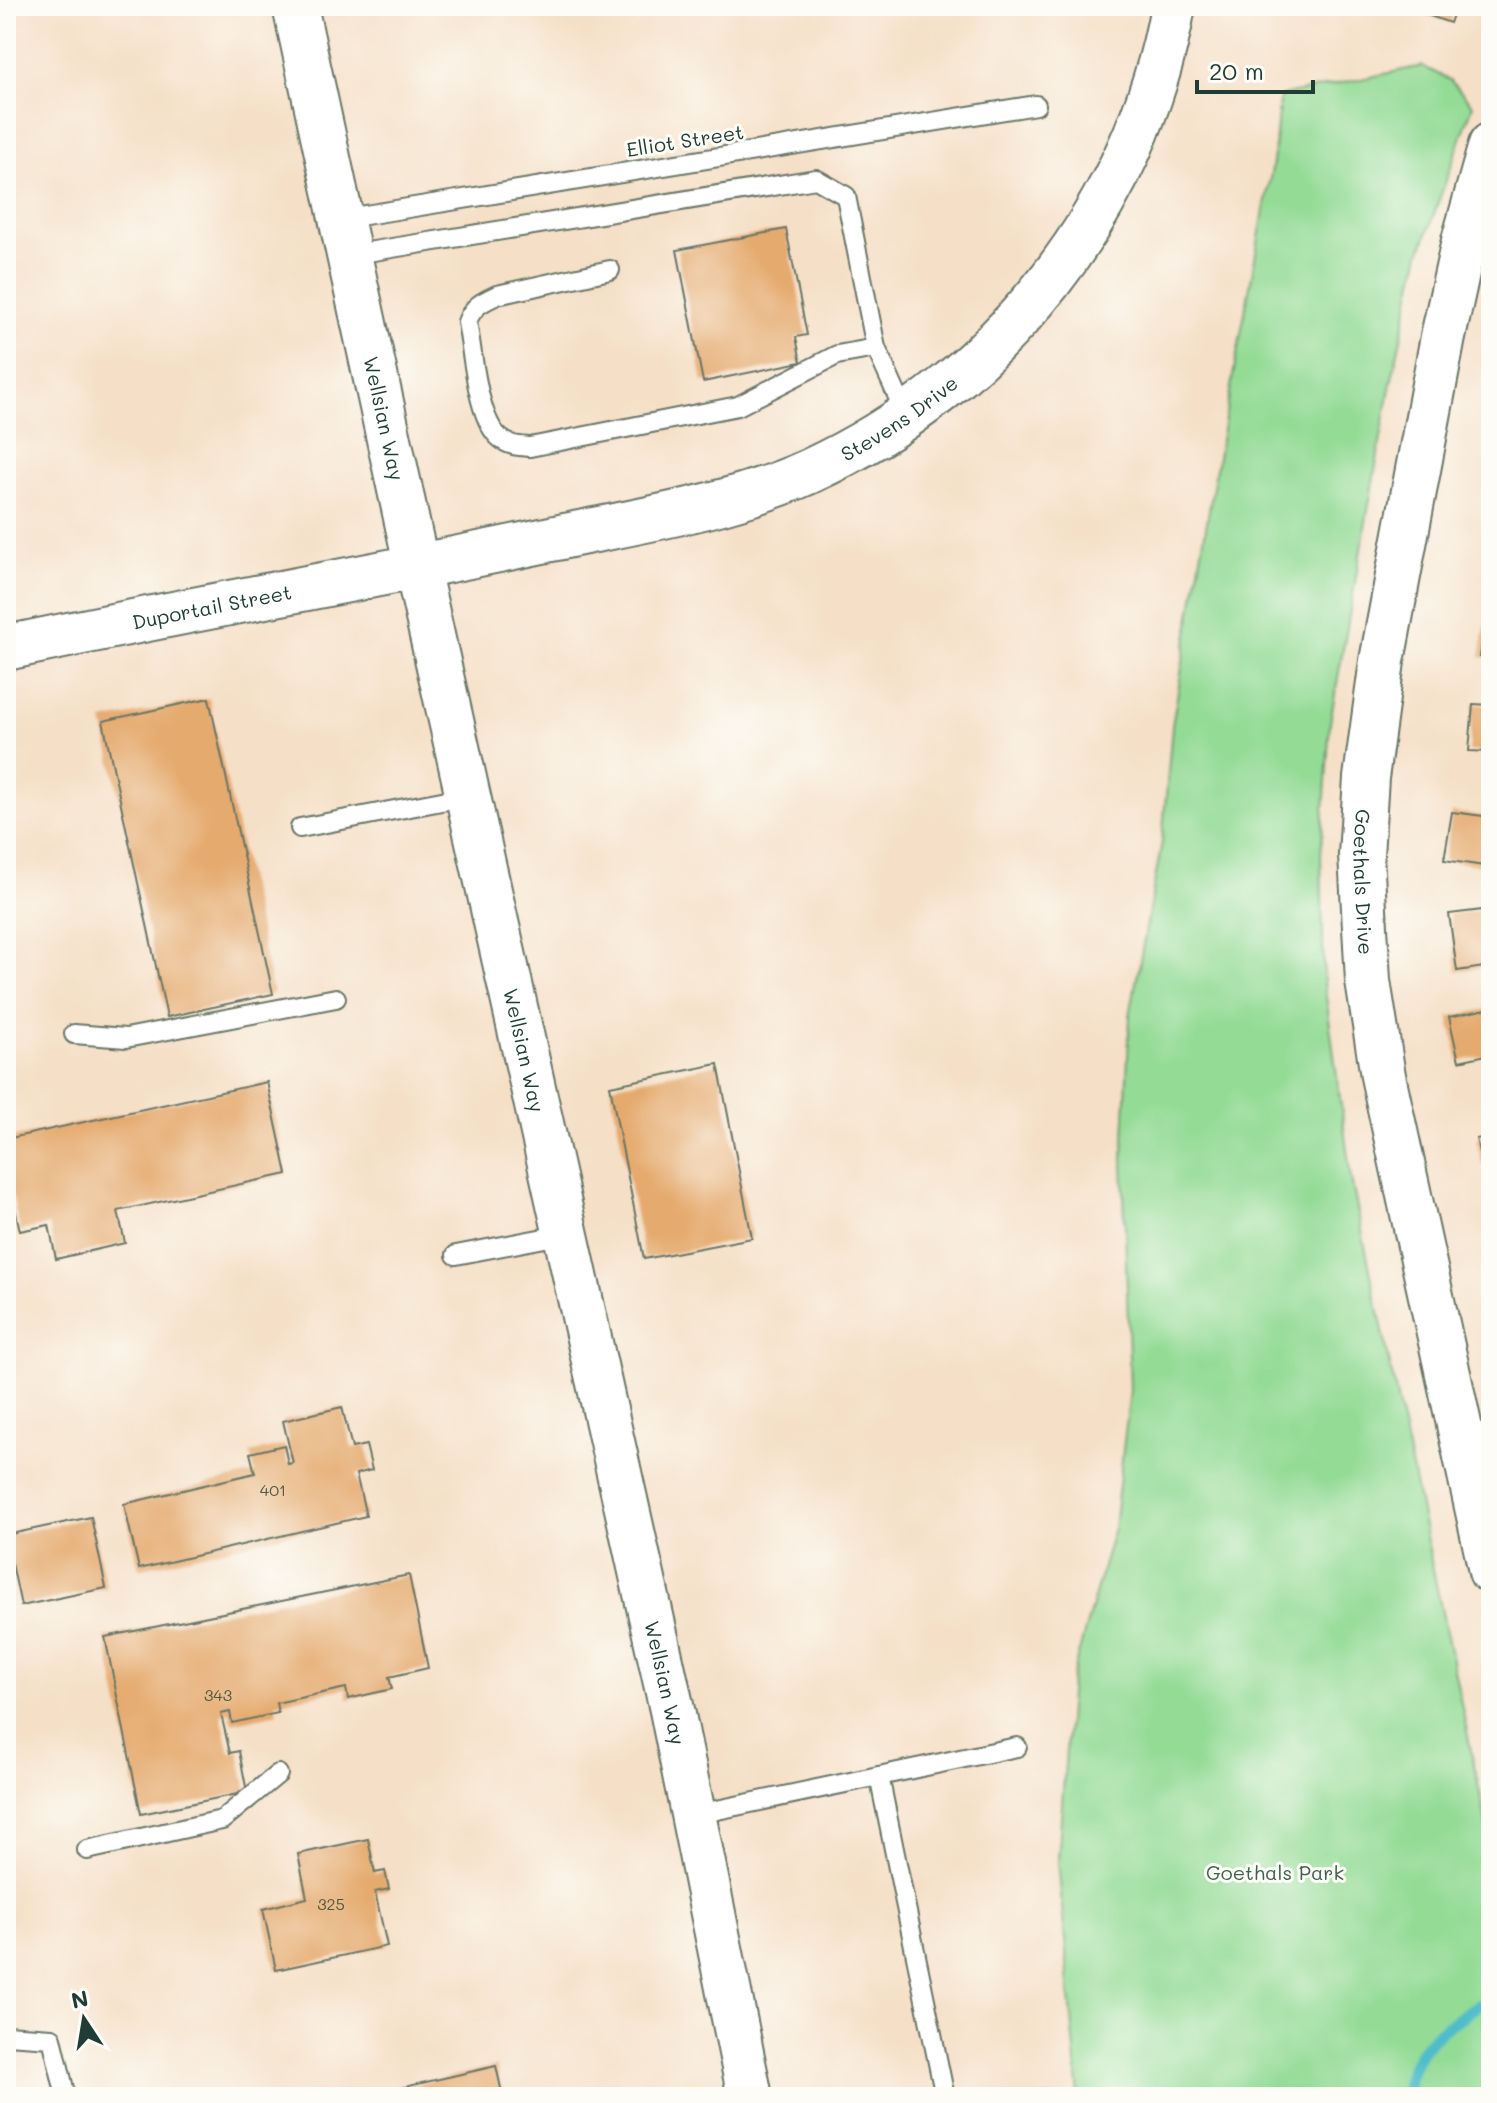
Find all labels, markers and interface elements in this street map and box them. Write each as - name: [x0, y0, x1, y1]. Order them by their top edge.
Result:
- scale bar: [1197, 44, 1313, 94]
- text: 20 m: [1209, 55, 1264, 86]
- street label: Elliot Street: [625, 118, 745, 162]
- street label: Wellsian Way: [358, 354, 411, 483]
- street label: Stevens Drive: [836, 369, 963, 466]
- street label: Duportail Street: [130, 578, 294, 635]
- street label: Goethals Drive: [1348, 808, 1380, 955]
- street label: Wellsian Way: [498, 986, 551, 1115]
- house number: 401: [260, 1479, 286, 1500]
- street label: Wellsian Way: [639, 1618, 692, 1747]
- house number: 343: [204, 1684, 232, 1705]
- park label: Goethals Park: [1206, 1859, 1344, 1885]
- house number: 325: [317, 1893, 345, 1914]
- north arrow: [44, 1979, 124, 2059]
- text: N: [69, 1983, 91, 2015]

